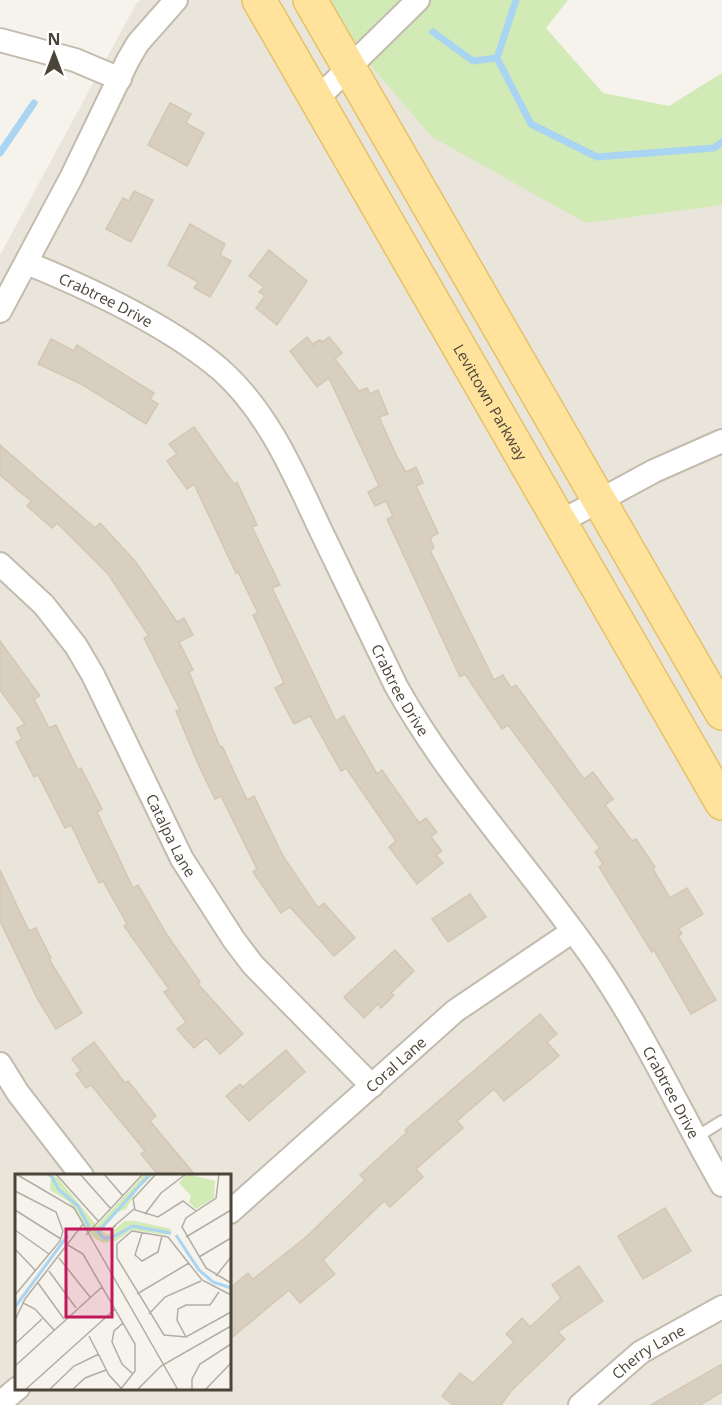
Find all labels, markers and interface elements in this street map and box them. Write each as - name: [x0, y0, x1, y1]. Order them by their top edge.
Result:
- north arrow: [24, 24, 84, 84]
- text: N: [47, 28, 61, 50]
- street label: Crabtree Drive: [56, 268, 156, 331]
- street label: Levittown Parkway: [449, 340, 532, 464]
- street label: Crabtree Drive: [367, 641, 434, 740]
- street label: Catalpa Lane: [142, 790, 201, 880]
- street label: Coral Lane: [361, 1032, 430, 1096]
- street label: Crabtree Drive: [638, 1042, 704, 1142]
- inset map: [15, 1174, 231, 1390]
- street label: Cherry Lane: [607, 1320, 688, 1383]

